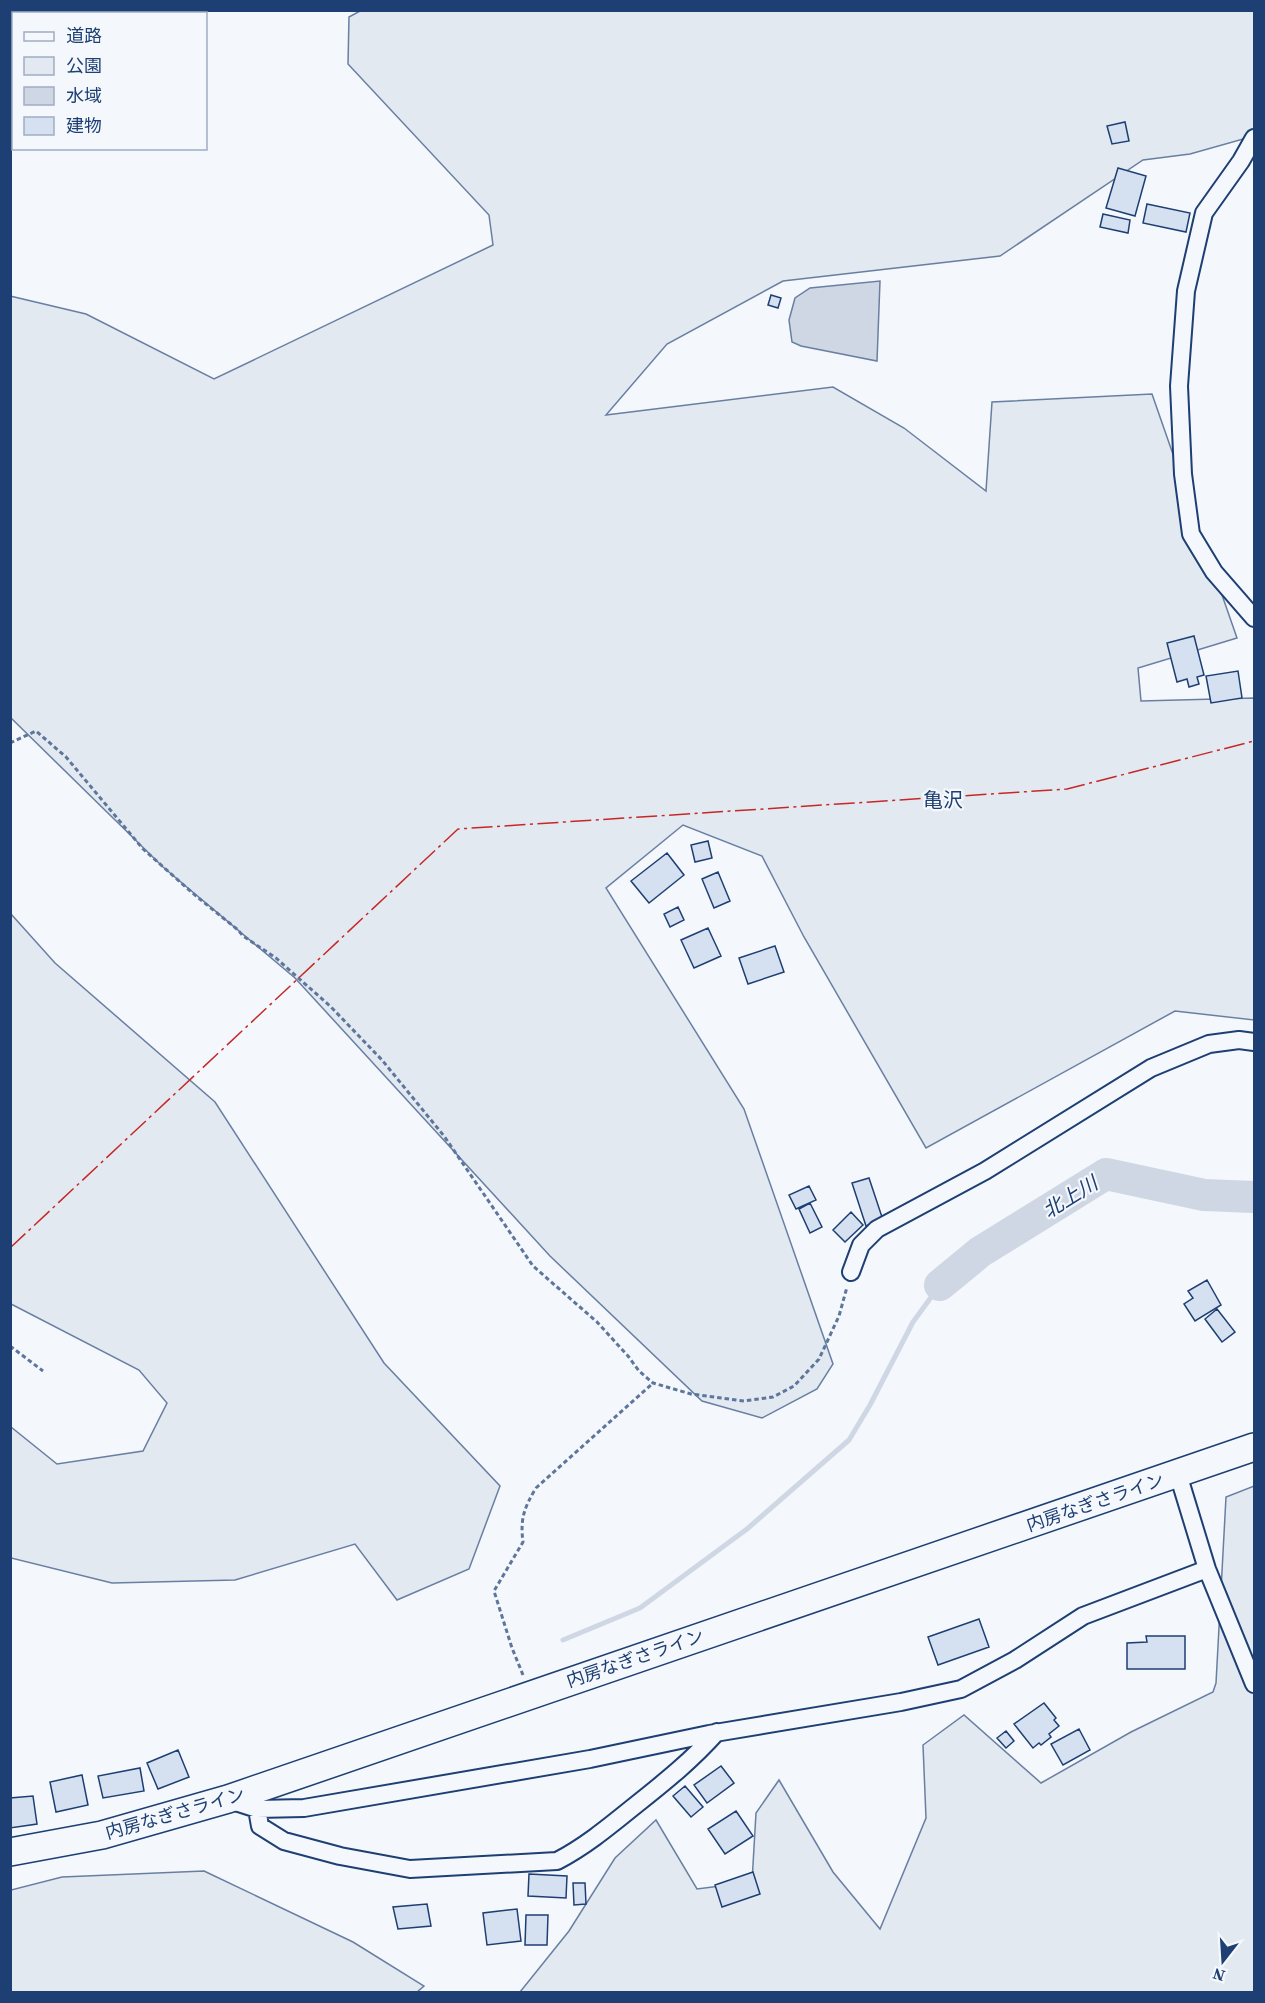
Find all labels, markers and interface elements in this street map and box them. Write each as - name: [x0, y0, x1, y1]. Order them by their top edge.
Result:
- legend: [12, 12, 207, 150]
- text: 道路: [66, 23, 102, 48]
- text: 公園: [66, 53, 102, 78]
- text: 水域: [66, 83, 102, 108]
- text: 建物: [66, 113, 102, 138]
- district label: 亀沢: [923, 786, 963, 814]
- water label: 北上川: [1037, 1168, 1105, 1225]
- street label: 内房なぎさライン: [1023, 1467, 1167, 1537]
- street label: 内房なぎさライン: [563, 1623, 707, 1693]
- street label: 内房なぎさライン: [102, 1781, 248, 1845]
- north arrow: [1193, 1931, 1253, 1991]
- text: N: [1209, 1963, 1227, 1988]

